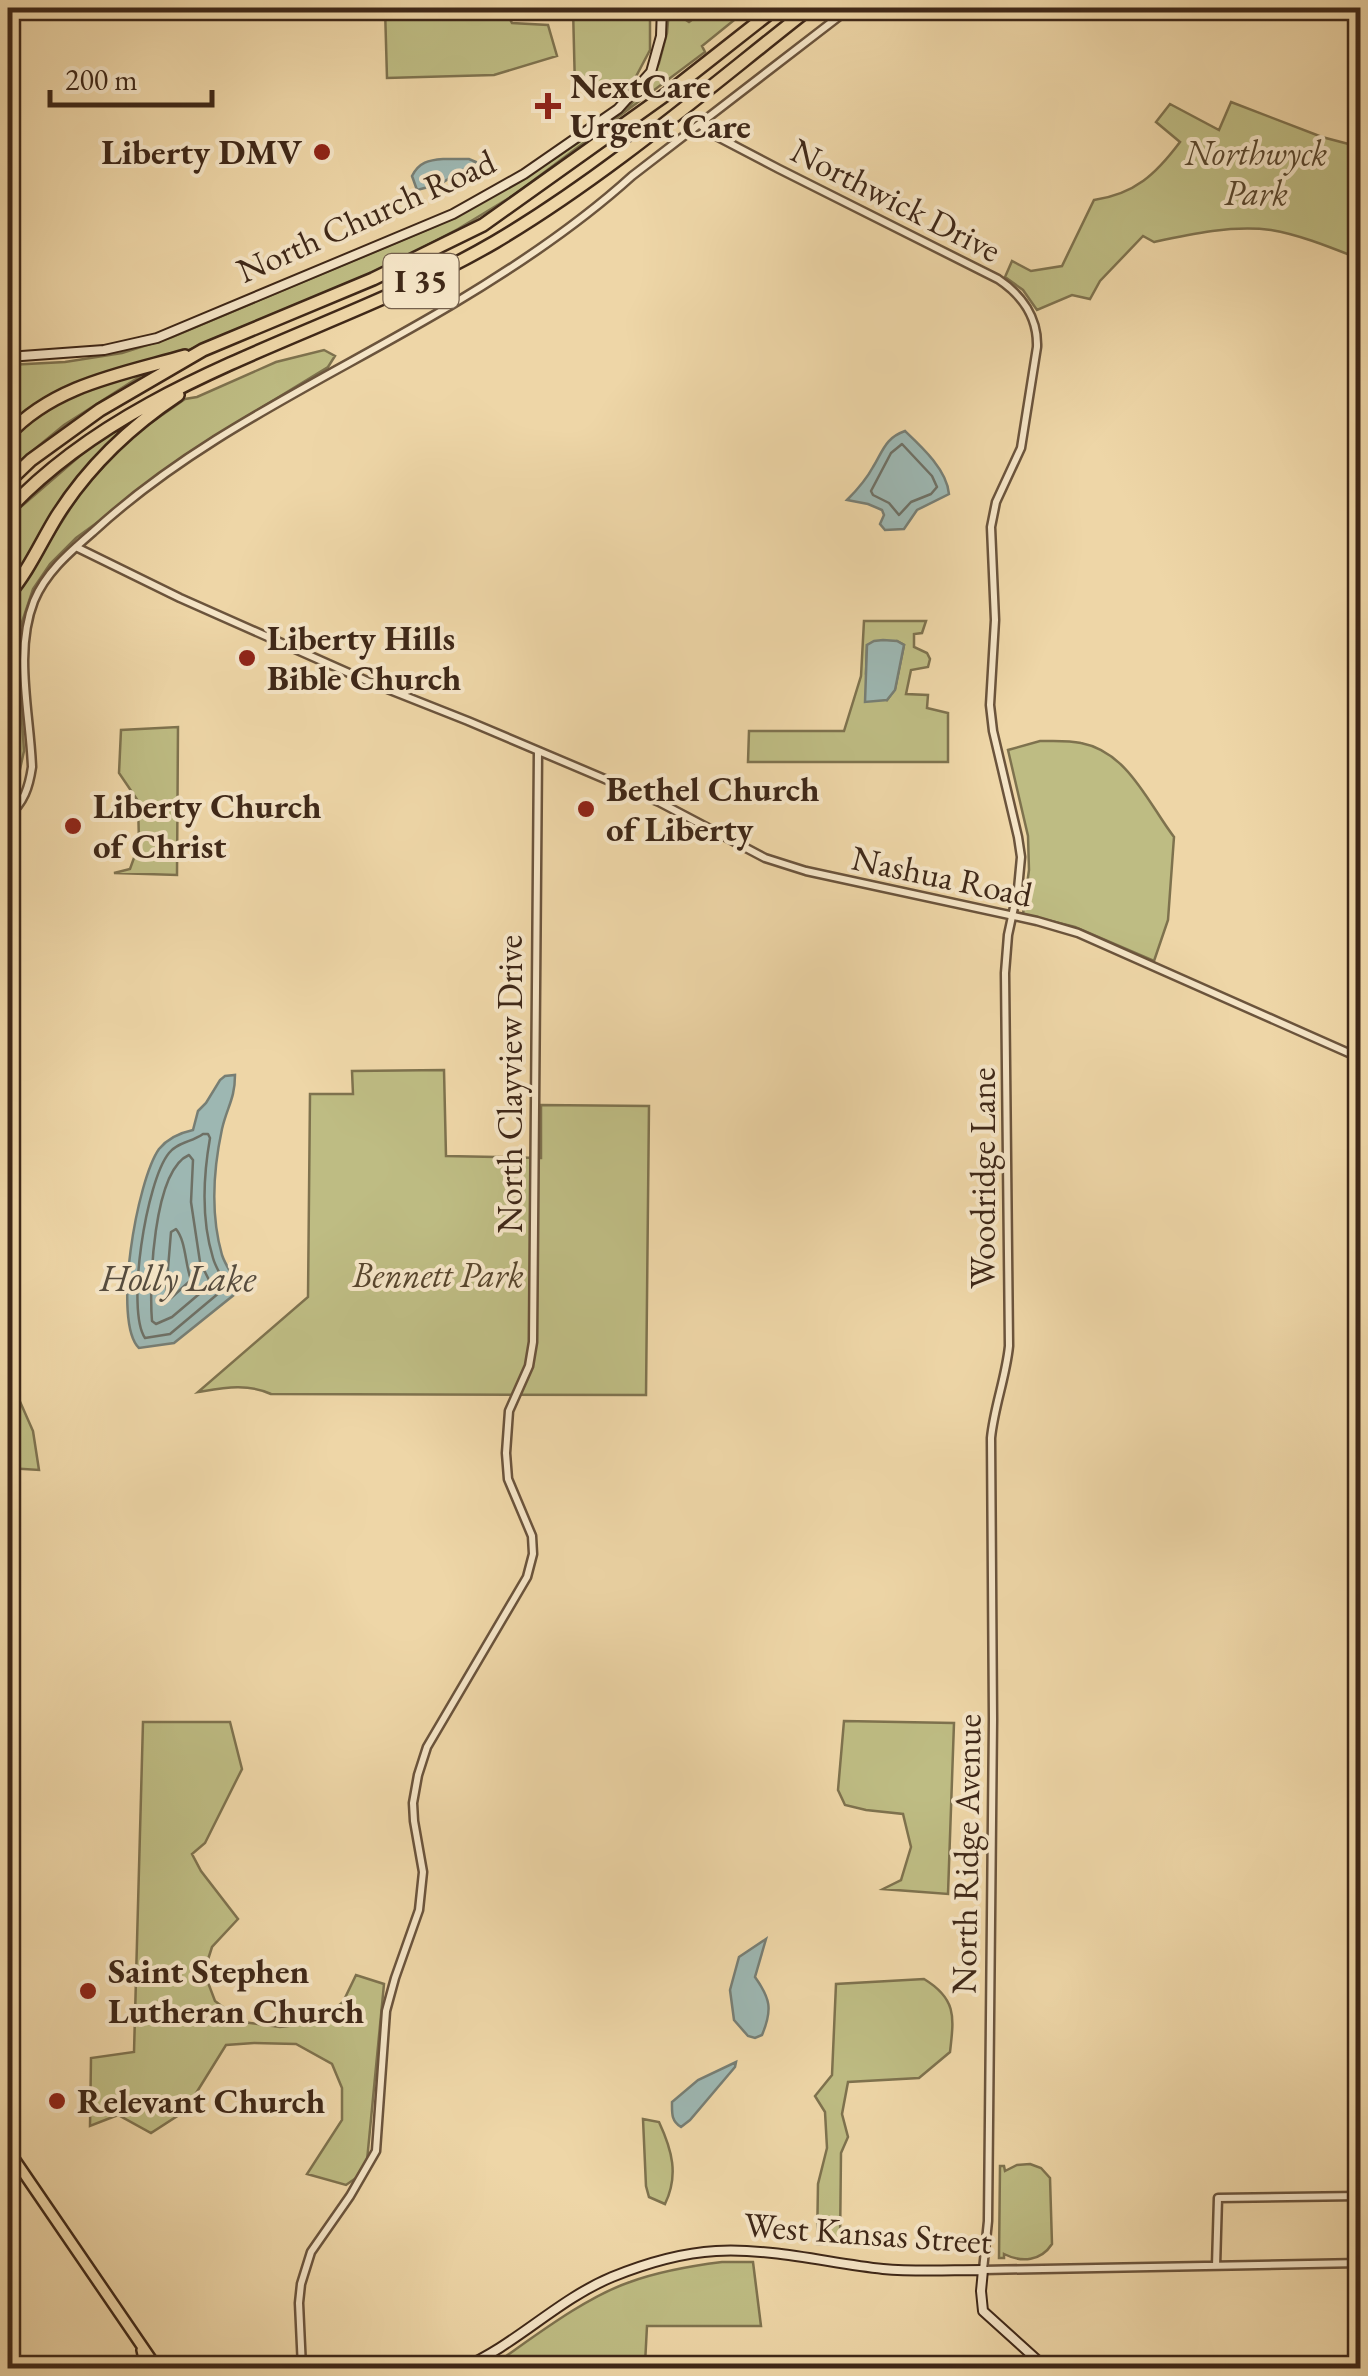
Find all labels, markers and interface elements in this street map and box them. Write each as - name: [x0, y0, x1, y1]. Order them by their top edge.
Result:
- scale bar: [50, 45, 212, 107]
- text: 200 m: [65, 60, 138, 99]
- place label: NextCare Urgent Care: [570, 63, 751, 148]
- marker: NextCare Urgent Care: [535, 93, 561, 119]
- street label: Northwick Drive: [784, 127, 1009, 272]
- place label: Liberty DMV: [101, 129, 302, 174]
- park label: Northwyck Park: [1184, 130, 1327, 215]
- street label: North Church Road: [230, 138, 502, 293]
- marker: Liberty DMV: [311, 141, 333, 163]
- road number: I 35: [384, 254, 458, 308]
- place label: Liberty Hills Bible Church: [267, 615, 461, 700]
- marker: Liberty Hills Bible Church: [236, 647, 258, 669]
- place label: Bethel Church of Liberty: [606, 766, 819, 851]
- place label: Liberty Church of Christ: [93, 783, 322, 868]
- marker: Bethel Church of Liberty: [575, 798, 597, 820]
- marker: Liberty Church of Christ: [62, 815, 84, 837]
- street label: Nashua Road: [848, 834, 1037, 917]
- street label: North Clayview Drive: [487, 935, 532, 1233]
- street label: Woodridge Lane: [960, 1067, 1005, 1289]
- park label: Bennett Park: [351, 1252, 524, 1297]
- water label: Holly Lake: [99, 1253, 257, 1302]
- street label: North Ridge Avenue: [941, 1713, 990, 1995]
- place label: Saint Stephen Lutheran Church: [108, 1948, 364, 2033]
- marker: Saint Stephen Lutheran Church: [77, 1980, 99, 2002]
- place label: Relevant Church: [77, 2078, 325, 2123]
- marker: Relevant Church: [46, 2090, 68, 2112]
- street label: West Kansas Street: [743, 2201, 993, 2264]

